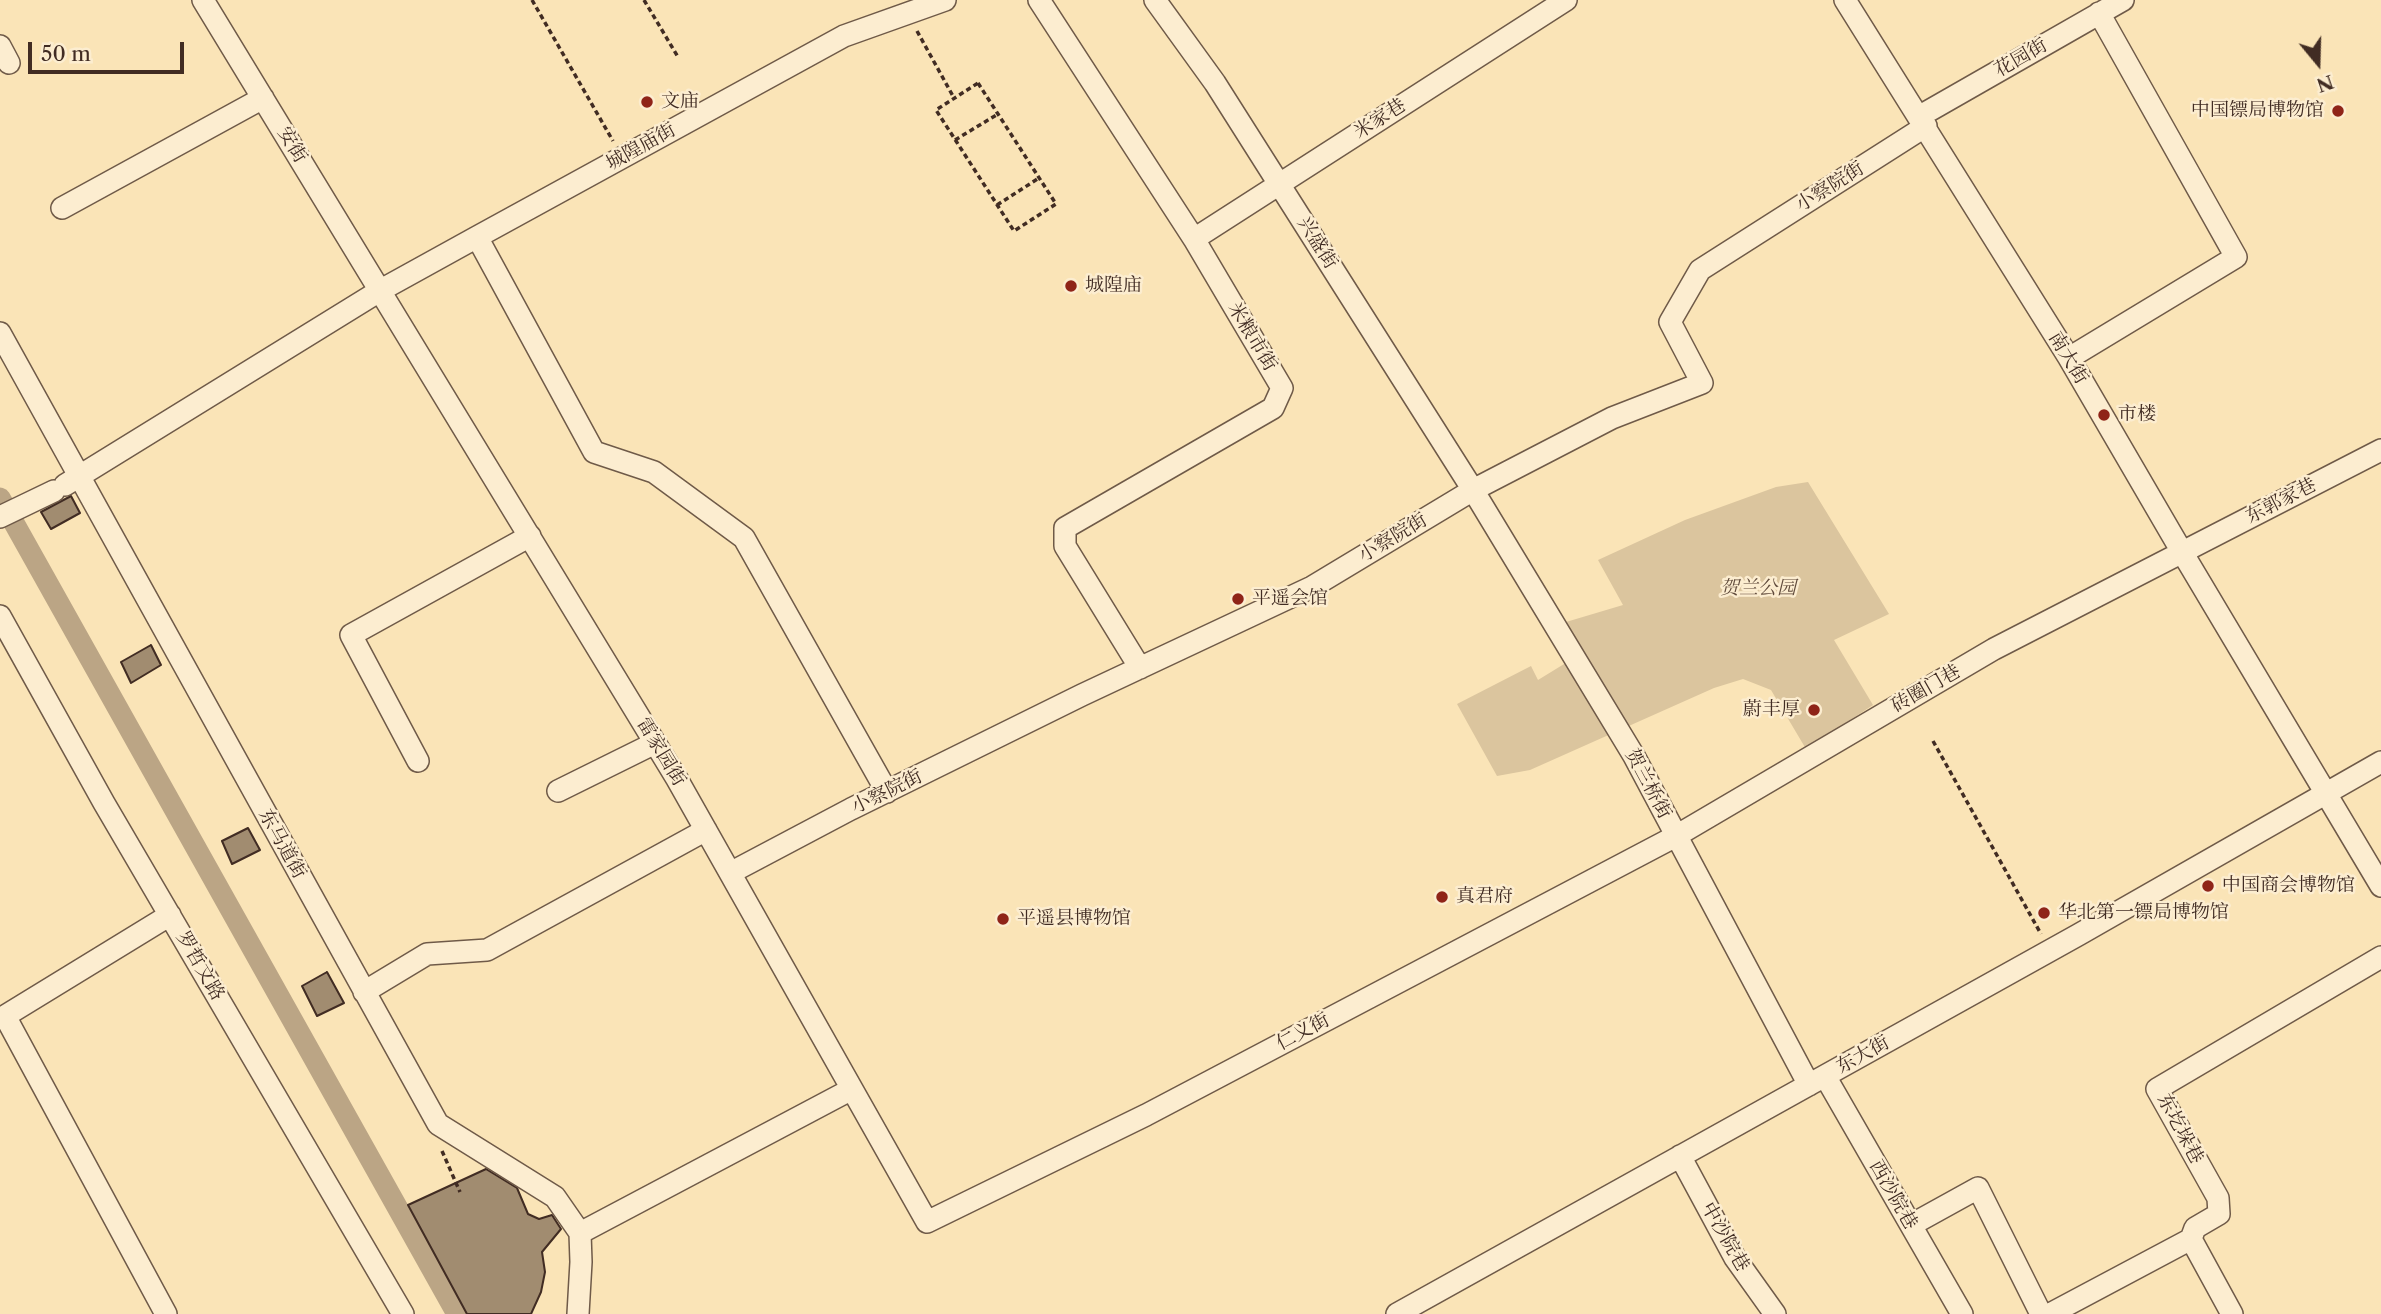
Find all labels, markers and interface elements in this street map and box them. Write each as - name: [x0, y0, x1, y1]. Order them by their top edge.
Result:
- scale bar: [32, 28, 187, 72]
- north arrow: [2283, 28, 2353, 98]
- street label: 花园街: [1991, 34, 2051, 82]
- text: 50 m: [41, 41, 91, 66]
- text: N: [2313, 70, 2337, 97]
- place label: 文庙: [661, 91, 699, 113]
- marker: 文庙: [639, 94, 655, 110]
- street label: 米家巷: [1350, 94, 1410, 144]
- place label: 中国镖局博物馆: [2191, 100, 2324, 122]
- marker: 中国镖局博物馆: [2330, 103, 2346, 119]
- street label: 城隍庙街: [602, 119, 680, 175]
- street label: 安街: [272, 123, 312, 167]
- street label: 小察院街: [1792, 157, 1868, 217]
- street label: 兴盛街: [1292, 213, 1342, 273]
- place label: 城隍庙: [1085, 275, 1142, 297]
- marker: 城隍庙: [1063, 278, 1079, 294]
- street label: 米粮市街: [1223, 299, 1281, 375]
- street label: 南大街: [2044, 328, 2092, 388]
- place label: 市楼: [2118, 404, 2156, 426]
- marker: 市楼: [2096, 407, 2112, 423]
- street label: 东郭家巷: [2242, 474, 2320, 528]
- street label: 小察院街: [1355, 509, 1431, 567]
- park label: 贺兰公园: [1720, 578, 1796, 600]
- place label: 平遥会馆: [1252, 588, 1328, 610]
- marker: 平遥会馆: [1230, 591, 1246, 607]
- street label: 砖圈门巷: [1887, 660, 1965, 718]
- place label: 蔚丰厚: [1743, 699, 1800, 721]
- marker: 蔚丰厚: [1806, 702, 1822, 718]
- street label: 雷家园街: [632, 714, 690, 790]
- street label: 贺兰桥街: [1620, 745, 1676, 823]
- street label: 小察院街: [848, 765, 926, 819]
- street label: 东马道街: [254, 805, 310, 883]
- place label: 中国商会博物馆: [2222, 875, 2355, 897]
- marker: 中国商会博物馆: [2200, 878, 2216, 894]
- place label: 真君府: [1456, 886, 1513, 908]
- marker: 真君府: [1434, 889, 1450, 905]
- place label: 华北第一镖局博物馆: [2058, 902, 2229, 924]
- marker: 华北第一镖局博物馆: [2036, 905, 2052, 921]
- place label: 平遥县博物馆: [1017, 908, 1131, 930]
- marker: 平遥县博物馆: [995, 911, 1011, 927]
- street label: 罗哲文路: [171, 927, 229, 1005]
- street label: 仁义街: [1272, 1009, 1334, 1055]
- street label: 东大街: [1833, 1031, 1893, 1079]
- street label: 东圪垛巷: [2152, 1090, 2208, 1168]
- street label: 西沙院巷: [1864, 1156, 1922, 1234]
- street label: 中沙院巷: [1696, 1198, 1754, 1276]

